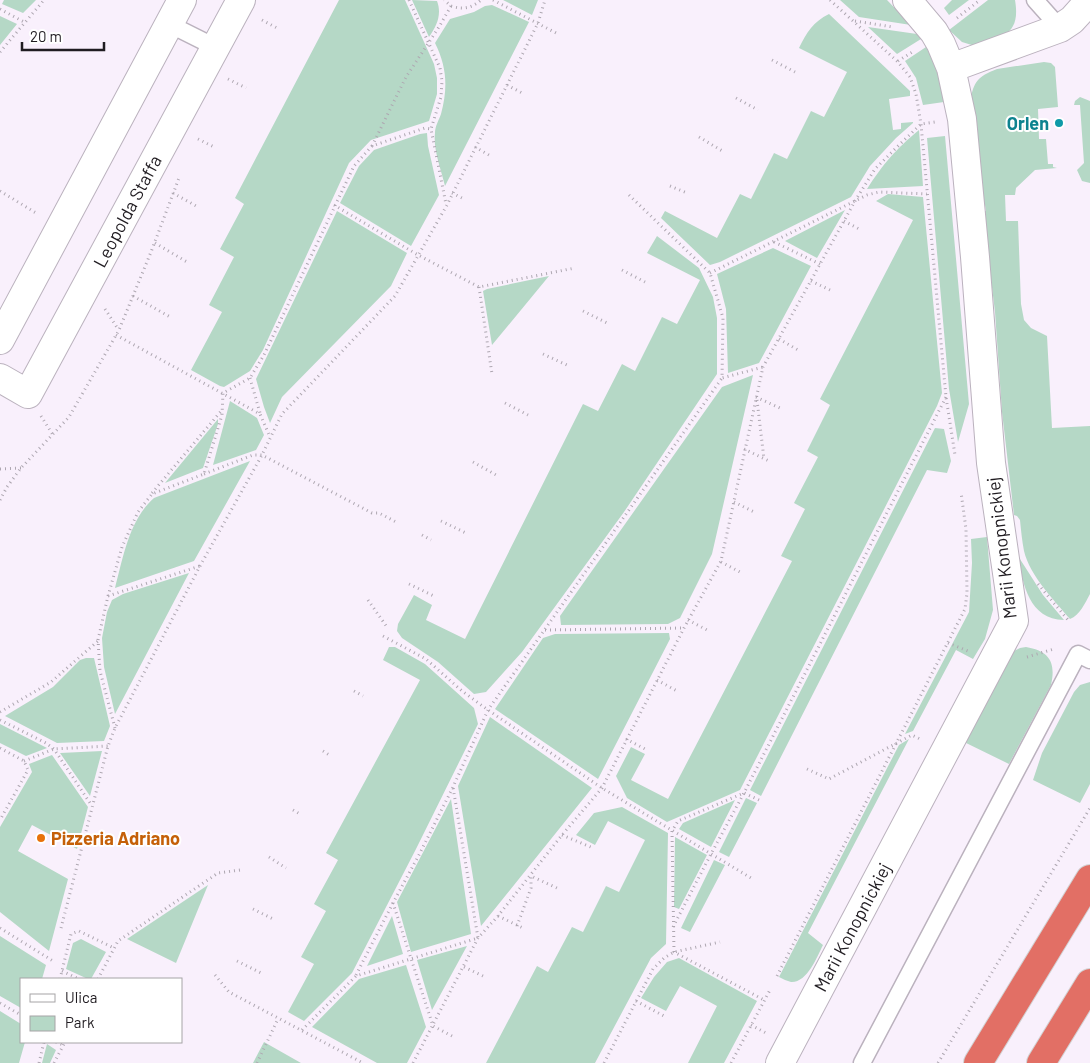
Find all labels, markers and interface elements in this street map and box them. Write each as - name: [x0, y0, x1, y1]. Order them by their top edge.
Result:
- scale bar: [22, 20, 105, 52]
- text: 20 m: [30, 27, 62, 45]
- place label: Orlen: [1007, 112, 1049, 134]
- marker: Orlen: [1053, 117, 1065, 129]
- street label: Leopolda Staffa: [88, 151, 166, 271]
- street label: Marii Konopnickiej: [981, 476, 1021, 620]
- place label: Pizzeria Adriano: [51, 827, 180, 849]
- marker: Pizzeria Adriano: [35, 832, 47, 844]
- street label: Marii Konopnickiej: [809, 859, 895, 995]
- legend: [20, 978, 182, 1043]
- text: Ulica: [65, 988, 97, 1006]
- text: Park: [65, 1013, 95, 1031]

